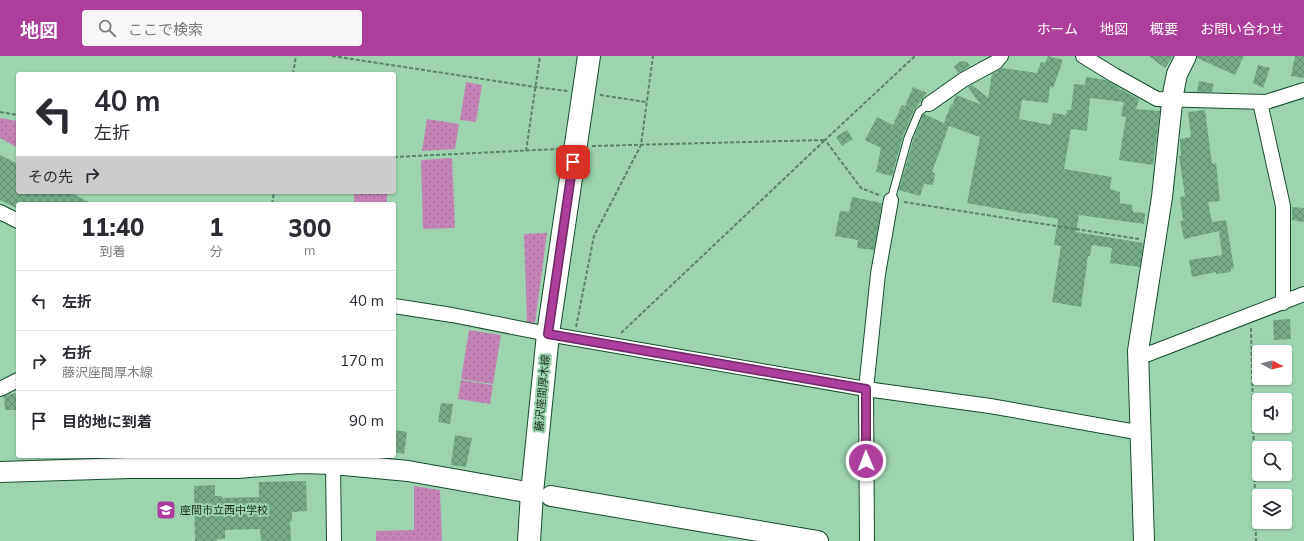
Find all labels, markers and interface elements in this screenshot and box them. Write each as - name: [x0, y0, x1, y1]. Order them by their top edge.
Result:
- search box: [82, 10, 362, 46]
- icon: search: [96, 17, 118, 39]
- text: 地図: [20, 18, 58, 42]
- text: ここで検索: [128, 20, 203, 39]
- text: ホーム: [1036, 20, 1078, 38]
- text: 地図: [1100, 20, 1128, 38]
- text: 概要: [1150, 20, 1178, 38]
- text: お問い合わせ: [1200, 20, 1284, 38]
- text: 40 m: [94, 83, 160, 118]
- icon: left: [28, 88, 80, 140]
- text: 左折: [94, 121, 130, 144]
- pin: [556, 145, 590, 179]
- icon: arrive: [562, 151, 584, 173]
- icon: right: [81, 164, 103, 186]
- text: その先: [28, 167, 73, 186]
- text: 11:40: [81, 212, 144, 242]
- text: 1: [209, 212, 224, 242]
- text: 300: [288, 213, 331, 243]
- text: m: [304, 242, 315, 258]
- text: 到着: [100, 243, 126, 259]
- text: 分: [210, 243, 223, 259]
- icon: left: [28, 290, 50, 312]
- text: 40 m: [349, 291, 384, 310]
- text: 左折: [62, 292, 92, 311]
- text: 右折: [62, 343, 92, 362]
- north arrow: [1252, 345, 1292, 385]
- map controls: [1252, 345, 1292, 529]
- icon: right: [28, 350, 50, 372]
- text: 170 m: [340, 351, 384, 370]
- street label: 藤沢座間厚木線: [532, 354, 552, 432]
- text: 藤沢座間厚木線: [62, 364, 153, 380]
- button: sound: [1252, 393, 1292, 433]
- icon: arrive: [28, 410, 50, 432]
- text: 90 m: [349, 411, 384, 430]
- text: 目的地に到着: [62, 412, 152, 431]
- position arrow: [845, 440, 887, 482]
- button: search: [1252, 441, 1292, 481]
- button: layers: [1252, 489, 1292, 529]
- school or university icon: 座間市立西中学校: [155, 499, 177, 521]
- place label: 座間市立西中学校: [180, 503, 268, 517]

